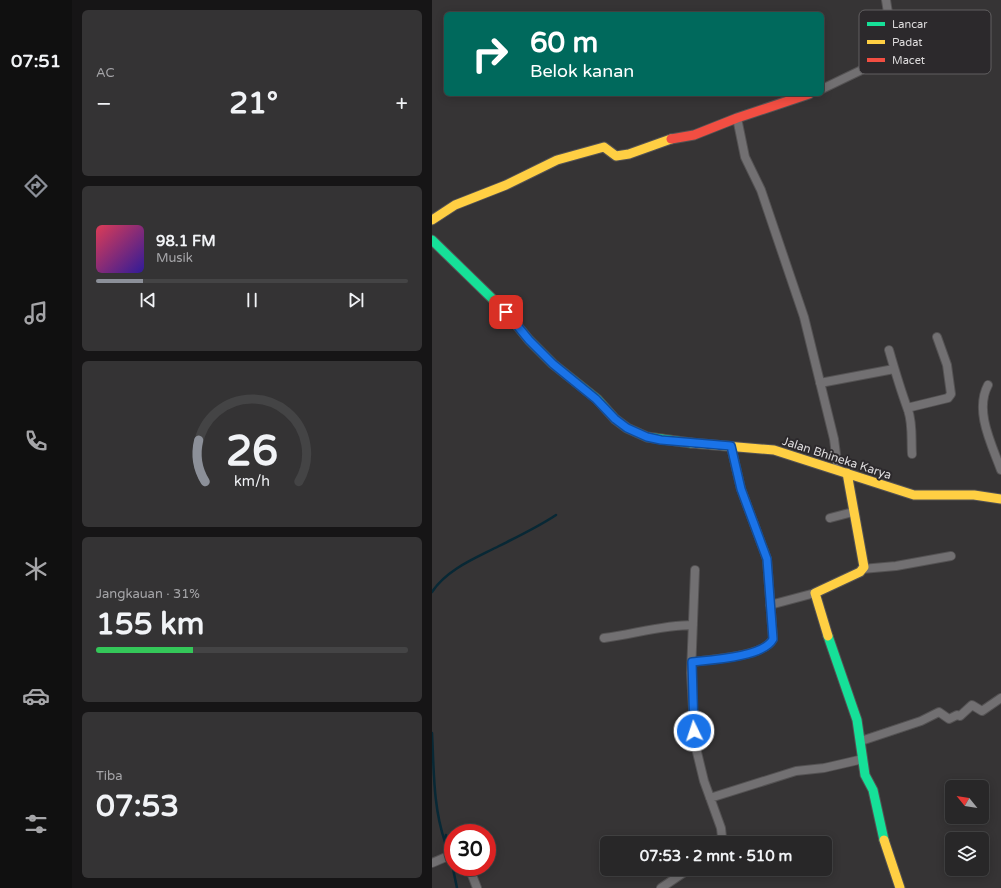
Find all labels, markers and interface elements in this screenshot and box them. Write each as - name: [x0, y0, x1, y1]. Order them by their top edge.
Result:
- legend: [859, 10, 991, 74]
- text: Lancar: [892, 18, 928, 31]
- text: 60 m: [530, 26, 598, 60]
- icon: right: [464, 28, 516, 80]
- text: Padat: [892, 36, 922, 49]
- text: 07:51: [11, 50, 61, 72]
- text: Macet: [892, 54, 925, 67]
- text: Belok kanan: [530, 60, 634, 82]
- text: AC: [96, 65, 115, 81]
- text: 21°: [229, 85, 278, 122]
- text: −: [96, 91, 112, 117]
- text: +: [396, 91, 408, 117]
- icon: directions: [22, 172, 50, 200]
- text: 98.1 FM: [156, 232, 216, 250]
- text: Musik: [156, 250, 193, 266]
- icon: previous: [137, 289, 159, 311]
- icon: pause: [241, 289, 263, 311]
- icon: next: [345, 289, 367, 311]
- pin: [489, 295, 523, 329]
- icon: music: [22, 299, 50, 327]
- icon: arrive: [495, 301, 517, 323]
- icon: phone: [22, 427, 50, 455]
- text: 26: [226, 427, 278, 477]
- street label: Jalan Bhineka Karya: [781, 434, 893, 482]
- text: km/h: [234, 473, 270, 490]
- icon: climate: [22, 555, 50, 583]
- text: Jangkauan · 31%: [96, 586, 200, 602]
- text: 155 km: [96, 606, 204, 643]
- icon: car: [22, 682, 50, 710]
- position arrow: [673, 710, 715, 752]
- text: Tiba: [96, 768, 123, 784]
- north arrow: [945, 780, 989, 824]
- map controls: [945, 780, 989, 876]
- text: 07:53: [96, 788, 179, 825]
- icon: filters: [22, 810, 50, 838]
- speed limit sign: 30: [444, 824, 496, 876]
- button: layers: [945, 832, 989, 876]
- text: 07:53 · 2 mnt · 510 m: [640, 847, 792, 865]

